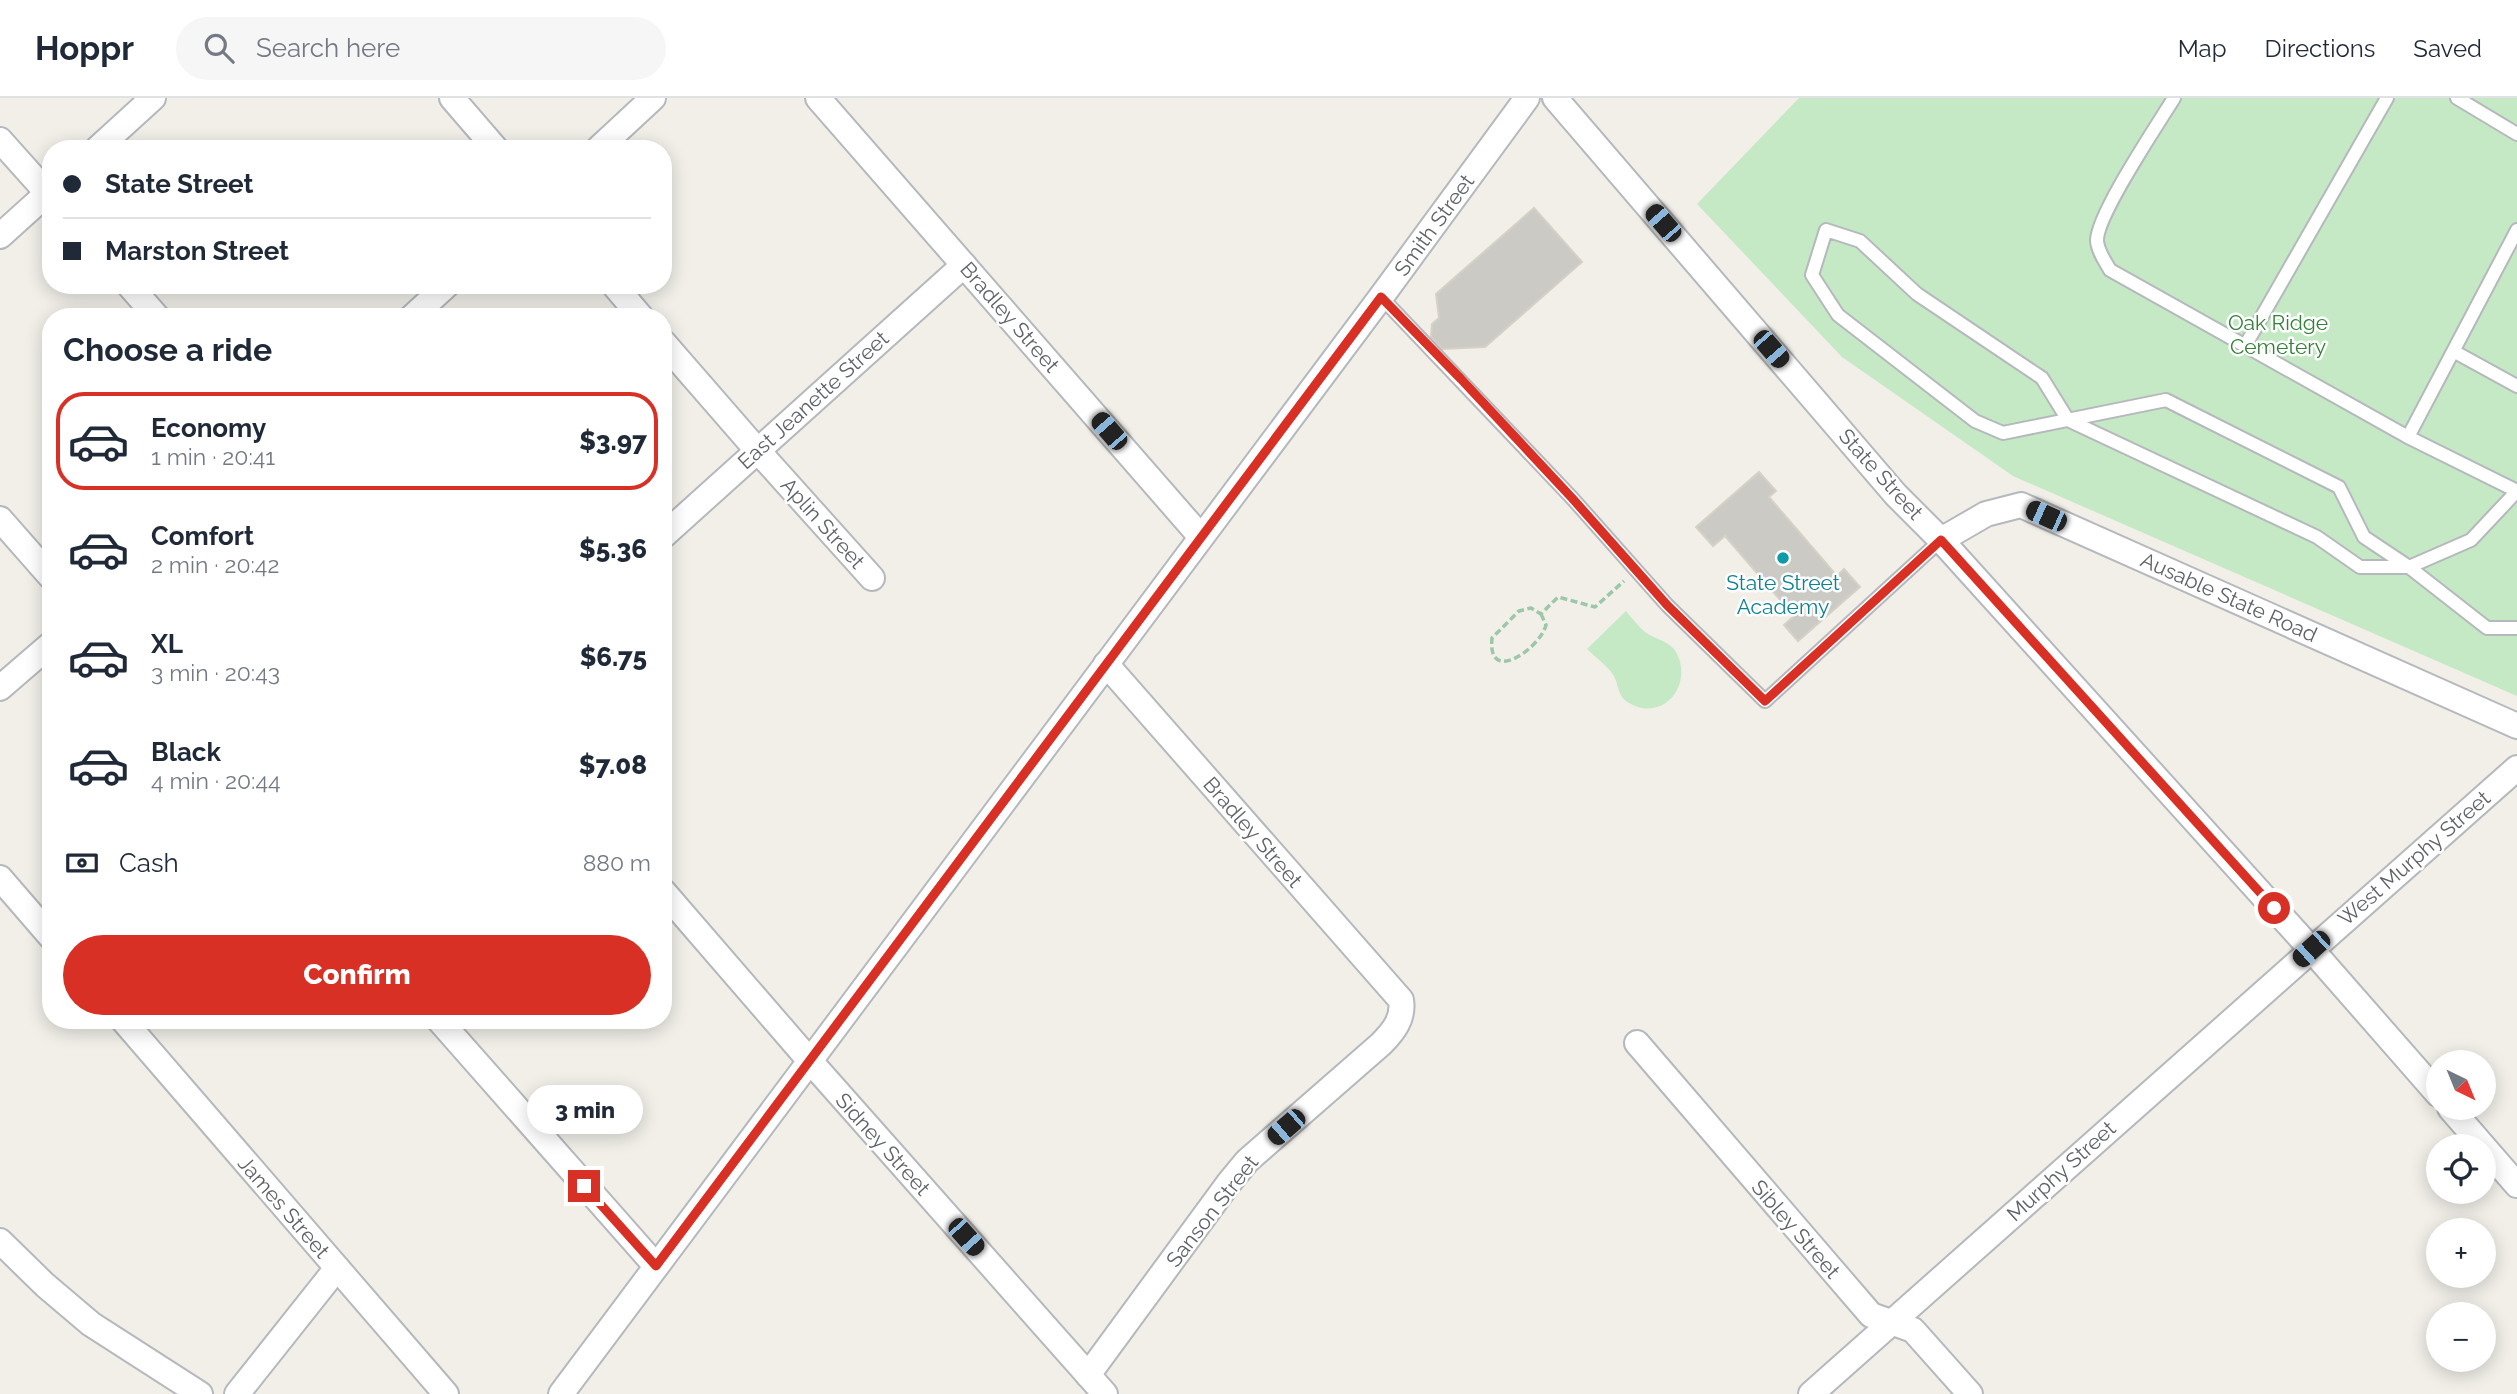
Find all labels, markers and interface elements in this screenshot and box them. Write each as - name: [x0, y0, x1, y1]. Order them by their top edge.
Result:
- search box: [176, 17, 666, 80]
- text: Hoppr: [35, 29, 134, 68]
- icon: search: [200, 29, 238, 67]
- text: Search here: [256, 33, 400, 63]
- text: Map: [2178, 34, 2227, 63]
- text: Directions: [2265, 34, 2375, 63]
- text: Saved: [2413, 34, 2482, 63]
- text: State Street: [105, 169, 254, 199]
- street label: Smith Street: [1389, 169, 1479, 281]
- car: [1642, 200, 1685, 246]
- text: Marston Street: [105, 236, 289, 266]
- street label: Bradley Street: [955, 257, 1065, 377]
- park label: Oak Ridge Cemetery: [2228, 310, 2328, 359]
- street label: East Jeanette Street: [733, 326, 893, 474]
- car: [1750, 326, 1793, 372]
- text: Choose a ride: [63, 331, 272, 368]
- car: [1088, 408, 1131, 454]
- icon: car: [67, 410, 130, 473]
- text: Economy: [151, 413, 266, 443]
- street label: State Street: [1834, 423, 1928, 525]
- text: $3.97: [579, 426, 647, 456]
- text: 1 min · 20:41: [151, 443, 275, 470]
- street label: Aplin Street: [776, 473, 870, 573]
- car: [2023, 498, 2070, 534]
- icon: car: [67, 518, 130, 581]
- text: Comfort: [151, 521, 254, 551]
- text: $5.36: [579, 534, 647, 564]
- street label: Ausable State Road: [2137, 547, 2321, 647]
- marker: State Street Academy: [1775, 550, 1791, 566]
- text: 2 min · 20:42: [151, 551, 279, 578]
- place label: State Street Academy: [1726, 570, 1840, 619]
- icon: car: [67, 626, 130, 689]
- text: XL: [151, 629, 183, 659]
- text: $6.75: [580, 642, 647, 672]
- text: 3 min · 20:43: [151, 659, 280, 686]
- icon: car: [67, 734, 130, 797]
- text: Black: [151, 737, 221, 767]
- text: $7.08: [579, 750, 647, 780]
- text: 4 min · 20:44: [151, 767, 281, 794]
- street label: Bradley Street: [1198, 772, 1308, 892]
- street label: West Murphy Street: [2333, 785, 2495, 931]
- icon: cash: [63, 844, 101, 882]
- text: Cash: [119, 848, 179, 878]
- text: 880 m: [583, 849, 651, 876]
- route start: [2258, 892, 2290, 924]
- car: [2289, 927, 2334, 971]
- button: Confirm: [63, 935, 651, 1015]
- north arrow: [2426, 1050, 2496, 1120]
- map controls: [2426, 1050, 2496, 1372]
- callout: 3 min: [526, 1084, 642, 1134]
- street label: Sidney Street: [831, 1088, 935, 1200]
- text: 3 min: [555, 1096, 615, 1123]
- car: [1264, 1105, 1309, 1149]
- street label: Murphy Street: [2002, 1116, 2120, 1226]
- button: locate: [2426, 1134, 2496, 1204]
- street label: Sanson Street: [1161, 1150, 1263, 1272]
- street label: James Street: [233, 1151, 335, 1263]
- route end: [568, 1170, 600, 1202]
- street label: Sibley Street: [1746, 1175, 1846, 1283]
- car: [945, 1214, 988, 1260]
- button: +: [2426, 1218, 2496, 1288]
- button: −: [2426, 1302, 2496, 1372]

